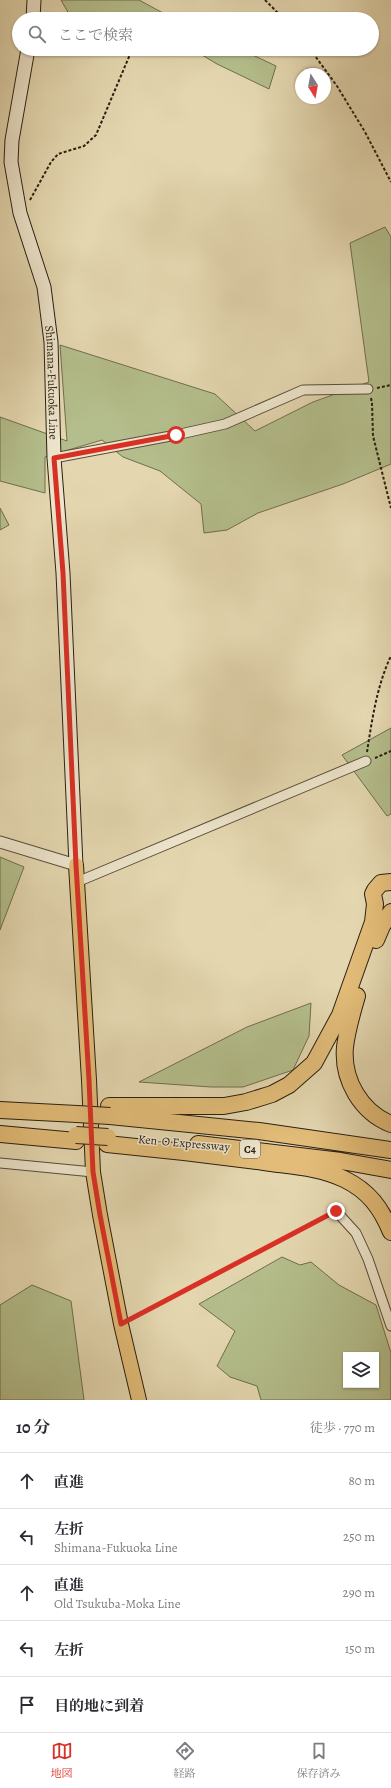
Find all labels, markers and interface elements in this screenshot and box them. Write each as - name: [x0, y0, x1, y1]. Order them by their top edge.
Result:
- search box: [12, 12, 379, 56]
- icon: search: [26, 23, 48, 45]
- text: ここで検索: [58, 25, 133, 45]
- north arrow: [295, 68, 331, 104]
- street label: Shimana-Fukuoka Line: [41, 325, 62, 440]
- route start: [167, 426, 185, 444]
- street label: Ken-O Expressway: [137, 1131, 231, 1155]
- road number: C4: [240, 1140, 260, 1158]
- route end: [327, 1202, 345, 1220]
- map controls: [343, 1352, 379, 1388]
- button: layers: [343, 1352, 379, 1388]
- text: 10 分: [16, 1416, 51, 1439]
- text: 徒歩 · 770 m: [310, 1419, 375, 1436]
- icon: ahead: [16, 1470, 38, 1492]
- text: 直進: [54, 1472, 84, 1492]
- text: 80 m: [348, 1472, 375, 1489]
- text: 左折: [54, 1519, 84, 1539]
- icon: left: [16, 1526, 38, 1548]
- text: 250 m: [343, 1528, 375, 1545]
- text: Shimana-Fukuoka Line: [54, 1539, 178, 1556]
- text: 直進: [54, 1575, 84, 1595]
- icon: ahead: [16, 1582, 38, 1604]
- text: 290 m: [343, 1584, 375, 1601]
- text: Old Tsukuba-Moka Line: [54, 1595, 181, 1612]
- icon: left: [16, 1638, 38, 1660]
- text: 左折: [54, 1640, 84, 1660]
- text: 150 m: [345, 1640, 375, 1657]
- icon: arrive: [16, 1694, 38, 1716]
- text: 目的地に到着: [54, 1696, 144, 1716]
- tab: 地図: [51, 1740, 73, 1781]
- tab: 経路: [174, 1740, 196, 1781]
- tab: 保存済み: [297, 1740, 341, 1781]

